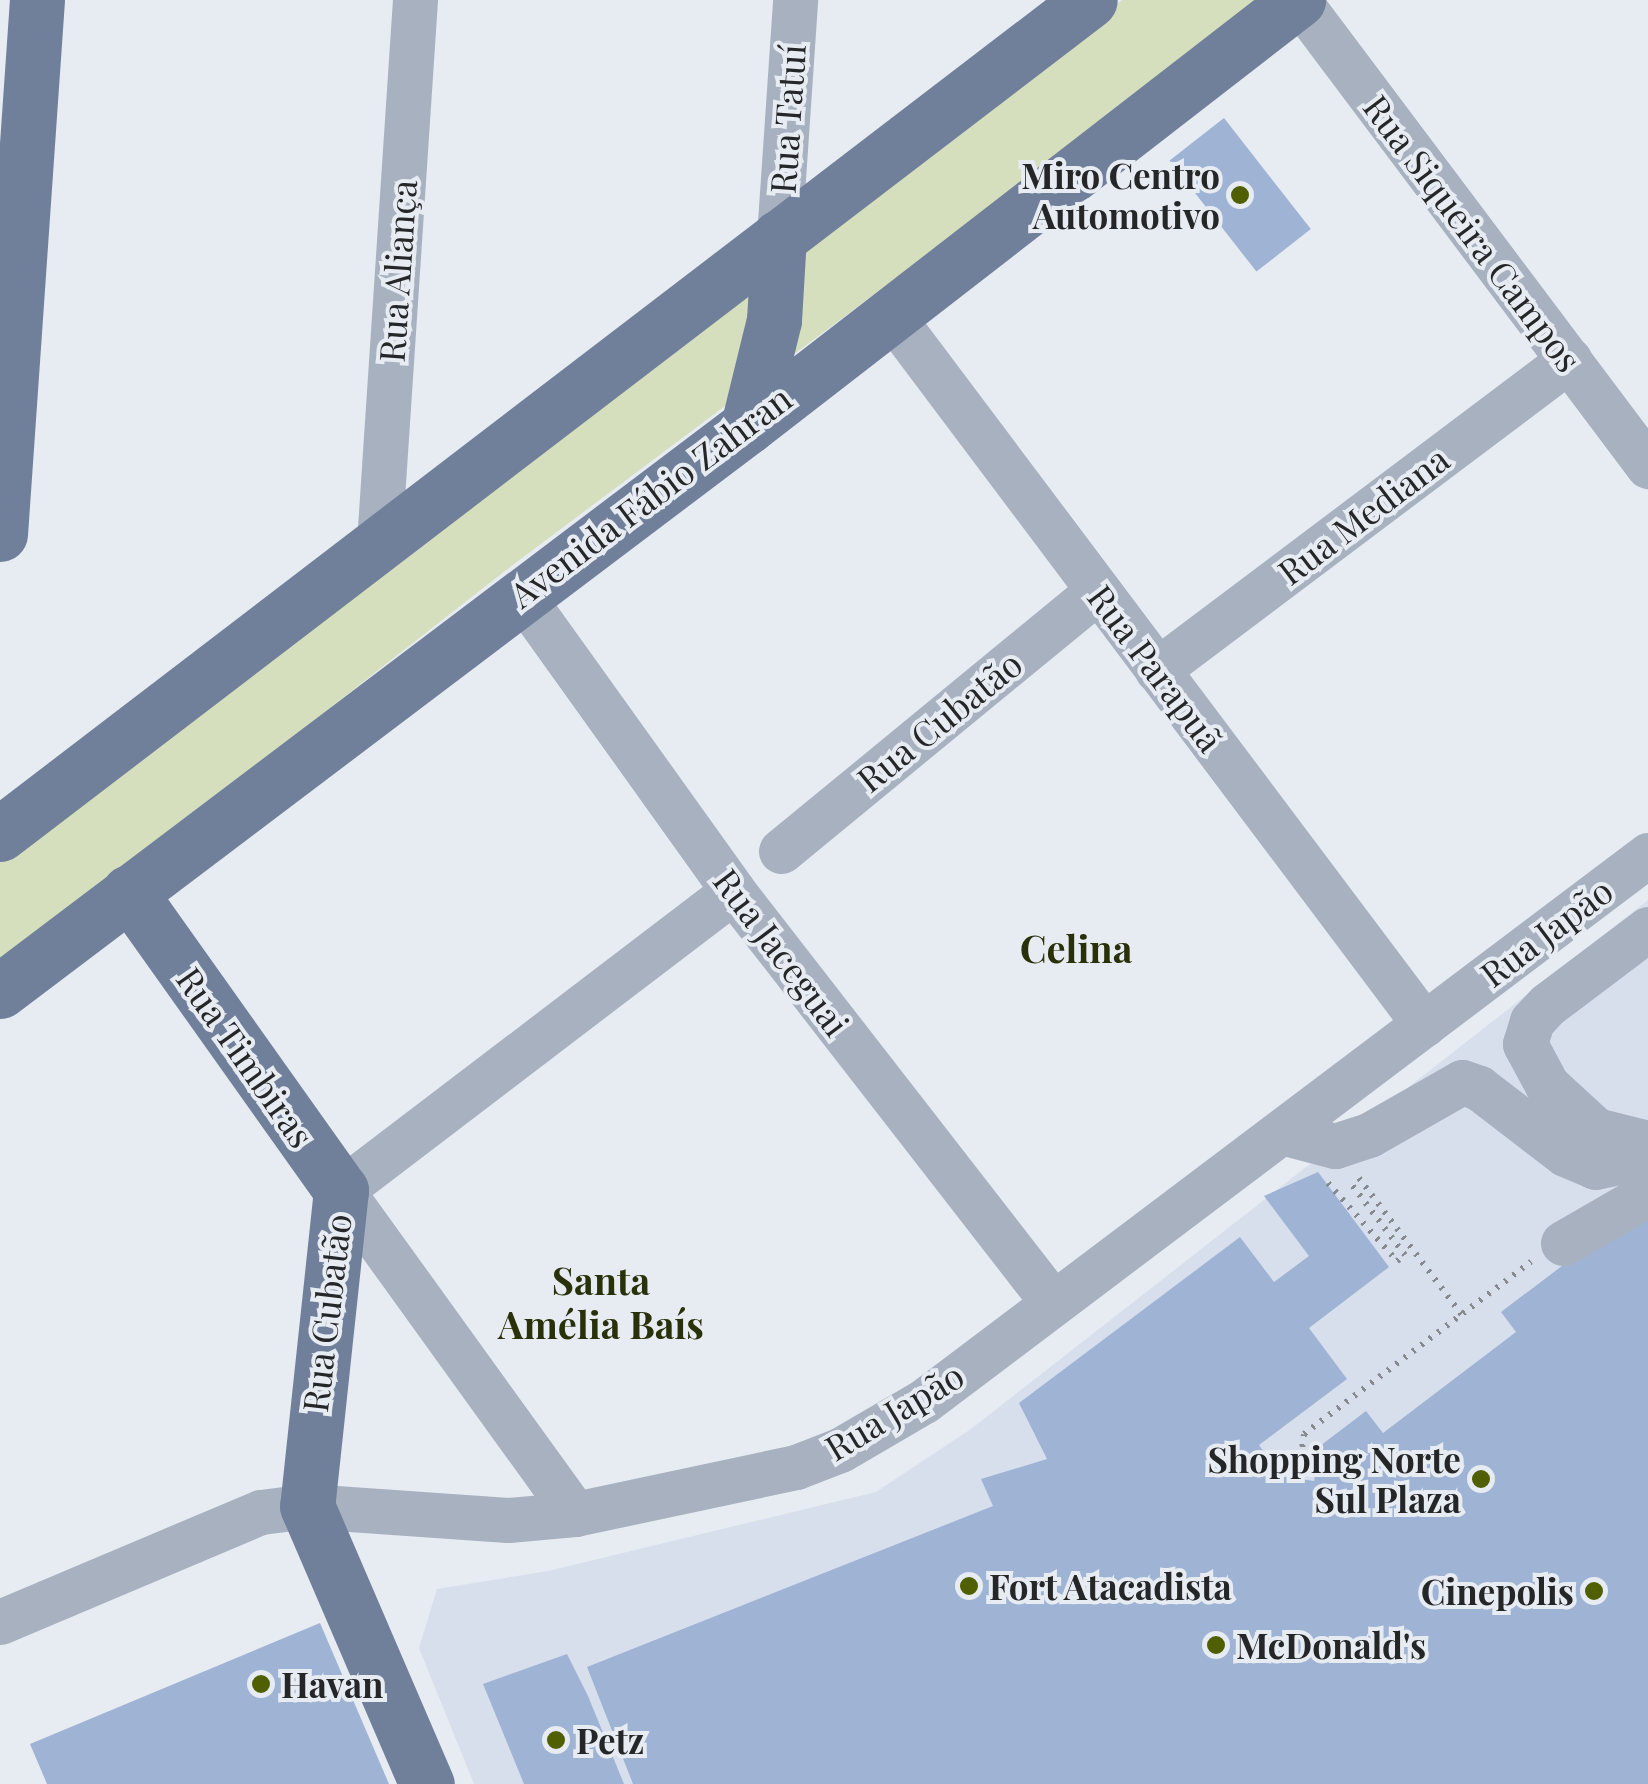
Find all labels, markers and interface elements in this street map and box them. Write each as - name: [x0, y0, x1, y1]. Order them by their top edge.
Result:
- street label: Rua Tatuí: [761, 42, 813, 196]
- street label: Rua Siqueira Campos: [1355, 86, 1591, 380]
- place label: Miro Centro Automotivo: [1021, 154, 1220, 236]
- street label: Rua Aliança: [370, 178, 424, 364]
- marker: Miro Centro Automotivo: [1229, 184, 1251, 206]
- street label: Avenida Fábio Zahran: [501, 376, 799, 616]
- street label: Rua Mediana: [1269, 437, 1457, 593]
- street label: Rua Parapuã: [1080, 576, 1232, 760]
- street label: Rua Cubatão: [848, 642, 1030, 800]
- street label: Rua Jaceguai: [706, 860, 858, 1044]
- street label: Rua Japão: [1472, 869, 1620, 995]
- district label: Celina: [1020, 925, 1132, 971]
- street label: Rua Timbiras: [168, 959, 324, 1155]
- street label: Rua Cubatão: [293, 1211, 359, 1415]
- district label: Santa Amélia Baís: [498, 1257, 704, 1346]
- street label: Rua Japão: [817, 1353, 971, 1469]
- place label: Shopping Norte Sul Plaza: [1207, 1438, 1461, 1520]
- marker: Shopping Norte Sul Plaza: [1470, 1468, 1492, 1490]
- place label: Fort Atacadista: [989, 1565, 1233, 1607]
- place label: Cinepolis: [1421, 1570, 1574, 1612]
- marker: Fort Atacadista: [958, 1575, 980, 1597]
- marker: Cinepolis: [1583, 1580, 1605, 1602]
- place label: McDonald's: [1236, 1624, 1426, 1666]
- marker: McDonald's: [1205, 1634, 1227, 1656]
- place label: Havan: [281, 1663, 384, 1705]
- marker: Havan: [250, 1673, 272, 1695]
- place label: Petz: [576, 1719, 644, 1761]
- marker: Petz: [545, 1729, 567, 1751]

